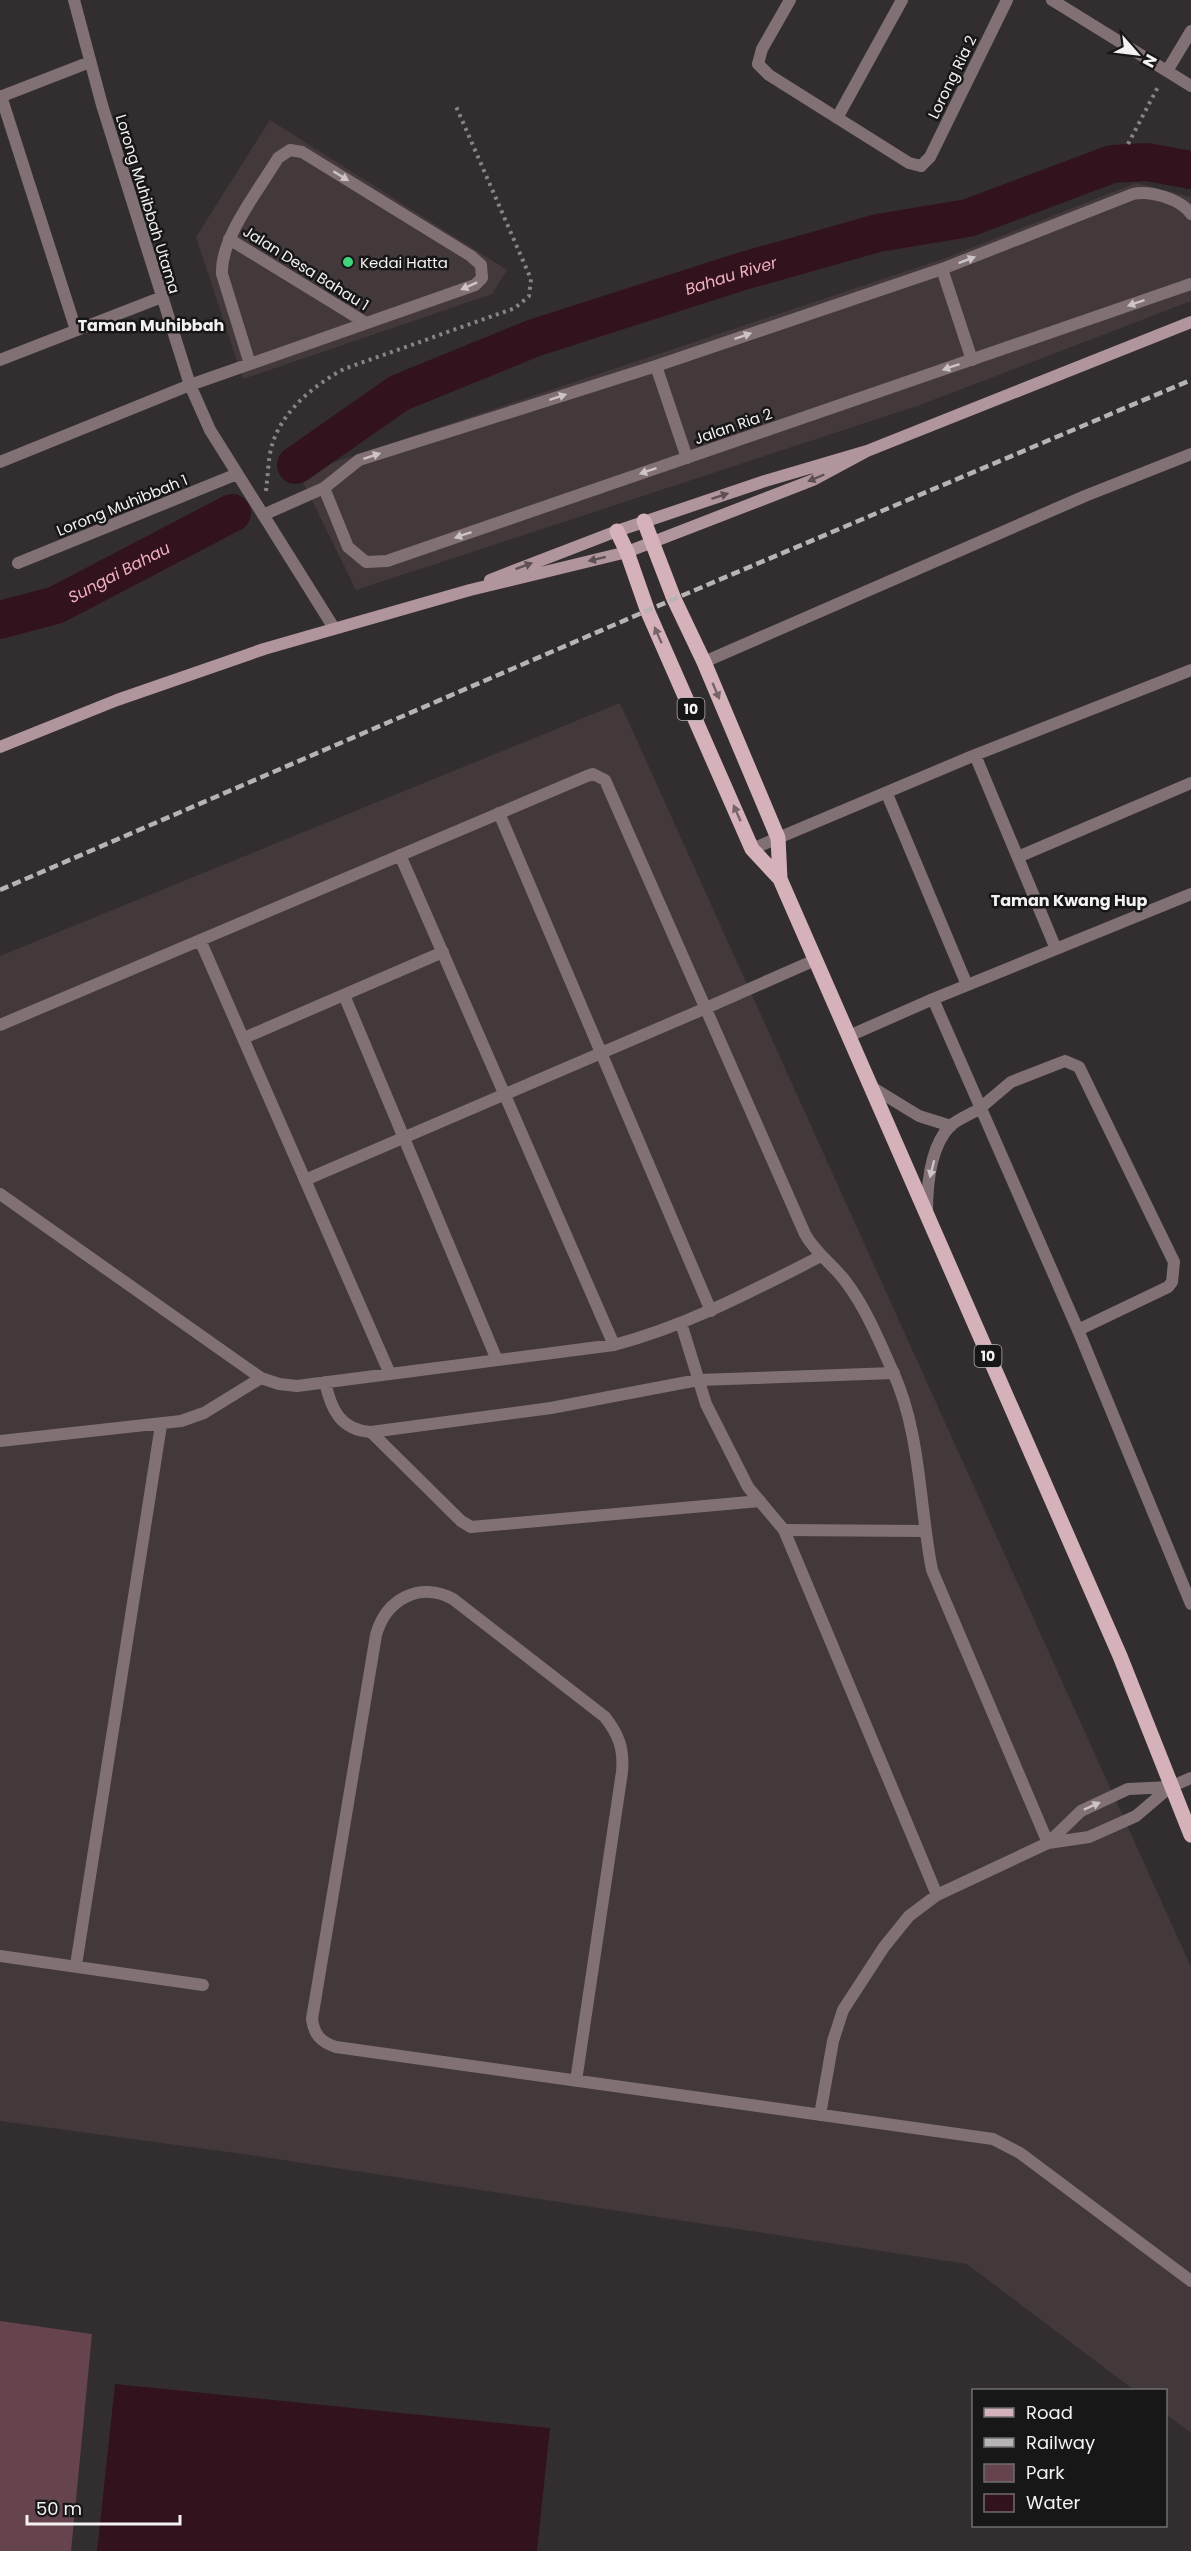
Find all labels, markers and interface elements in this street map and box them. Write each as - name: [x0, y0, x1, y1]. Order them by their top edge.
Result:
- north arrow: [1107, 24, 1167, 84]
- street label: Lorong Ria 2: [923, 32, 981, 122]
- text: N: [1137, 50, 1163, 72]
- street label: Lorong Muhibbah Utama: [111, 112, 185, 296]
- one-way arrow: [333, 170, 349, 181]
- street label: Jalan Desa Bahau 1: [239, 221, 373, 315]
- water label: Bahau River: [682, 250, 781, 300]
- place label: Kedai Hatta: [360, 252, 448, 273]
- one-way arrow: [958, 254, 976, 264]
- marker: Kedai Hatta: [341, 255, 355, 269]
- one-way arrow: [460, 281, 478, 291]
- one-way arrow: [1127, 299, 1145, 309]
- district label: Taman Muhibbah: [78, 314, 224, 337]
- one-way arrow: [734, 331, 752, 341]
- one-way arrow: [942, 362, 960, 372]
- one-way arrow: [549, 392, 567, 401]
- street label: Jalan Ria 2: [691, 403, 775, 449]
- one-way arrow: [363, 451, 381, 460]
- one-way arrow: [639, 467, 657, 477]
- street label: Lorong Muhibbah 1: [53, 469, 191, 541]
- one-way arrow: [807, 474, 824, 483]
- one-way arrow: [711, 491, 729, 500]
- one-way arrow: [454, 530, 472, 540]
- water label: Sungai Bahau: [64, 536, 174, 608]
- one-way arrow: [588, 555, 607, 565]
- one-way arrow: [515, 561, 533, 570]
- one-way arrow: [653, 625, 663, 643]
- one-way arrow: [712, 682, 721, 700]
- road number: 10: [678, 698, 704, 720]
- one-way arrow: [732, 805, 741, 822]
- district label: Taman Kwang Hup: [991, 889, 1147, 912]
- one-way arrow: [926, 1160, 936, 1178]
- road number: 10: [974, 1345, 1002, 1367]
- one-way arrow: [1083, 1801, 1100, 1810]
- legend: [972, 2389, 1167, 2527]
- text: Road: [1026, 2400, 1073, 2425]
- text: Railway: [1026, 2430, 1095, 2455]
- text: Park: [1026, 2460, 1065, 2485]
- scale bar: [27, 2488, 180, 2526]
- text: Water: [1026, 2490, 1080, 2515]
- text: 50 m: [36, 2496, 82, 2521]

